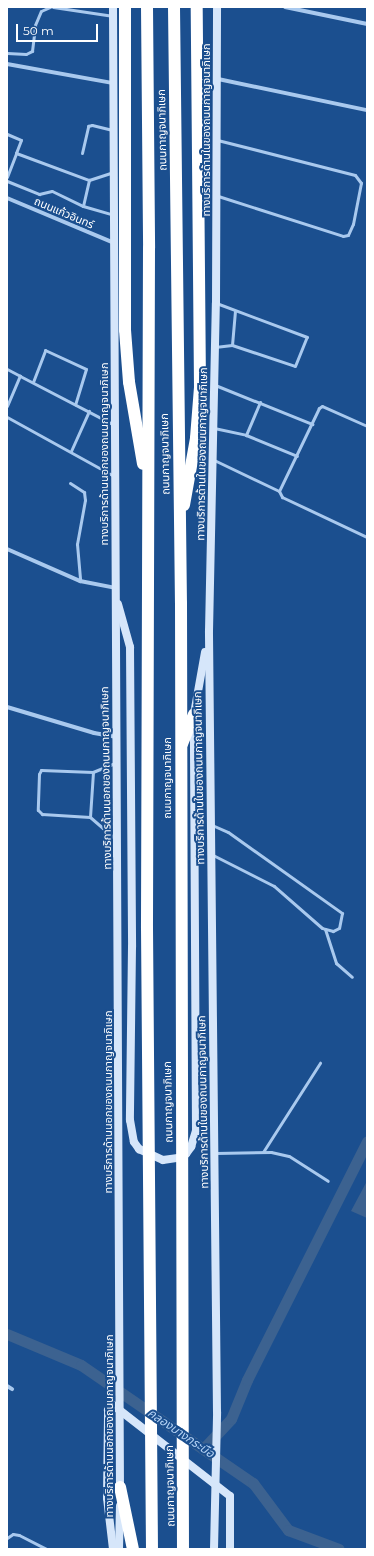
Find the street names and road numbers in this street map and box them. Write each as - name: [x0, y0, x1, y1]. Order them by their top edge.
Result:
- street label: ทางบริการด้านในของถนนกาญจนาภิเษก: [199, 43, 213, 217]
- street label: ถนนกาญจนาภิเษก: [155, 89, 169, 171]
- street label: ถนนแก้วอินทร์: [32, 195, 96, 231]
- street label: ทางบริการด้านนอกของถนนกาญจนาภิเษก: [97, 362, 111, 546]
- street label: ทางบริการด้านในของถนนกาญจนาภิเษก: [194, 367, 210, 541]
- street label: ถนนกาญจนาภิเษก: [158, 413, 172, 495]
- street label: ทางบริการด้านนอกของถนนกาญจนาภิเษก: [98, 686, 114, 870]
- street label: ทางบริการด้านในของถนนกาญจนาภิเษก: [191, 691, 207, 865]
- street label: ถนนกาญจนาภิเษก: [160, 737, 174, 819]
- street label: ทางบริการด้านนอกของถนนกาญจนาภิเษก: [101, 1010, 115, 1194]
- street label: ทางบริการด้านในของถนนกาญจนาภิเษก: [195, 1015, 211, 1189]
- street label: ถนนกาญจนาภิเษก: [161, 1061, 175, 1143]
- street label: ทางบริการด้านนอกของถนนกาญจนาภิเษก: [102, 1334, 116, 1518]
- street label: ถนนกาญจนาภิเษก: [163, 1445, 177, 1527]

